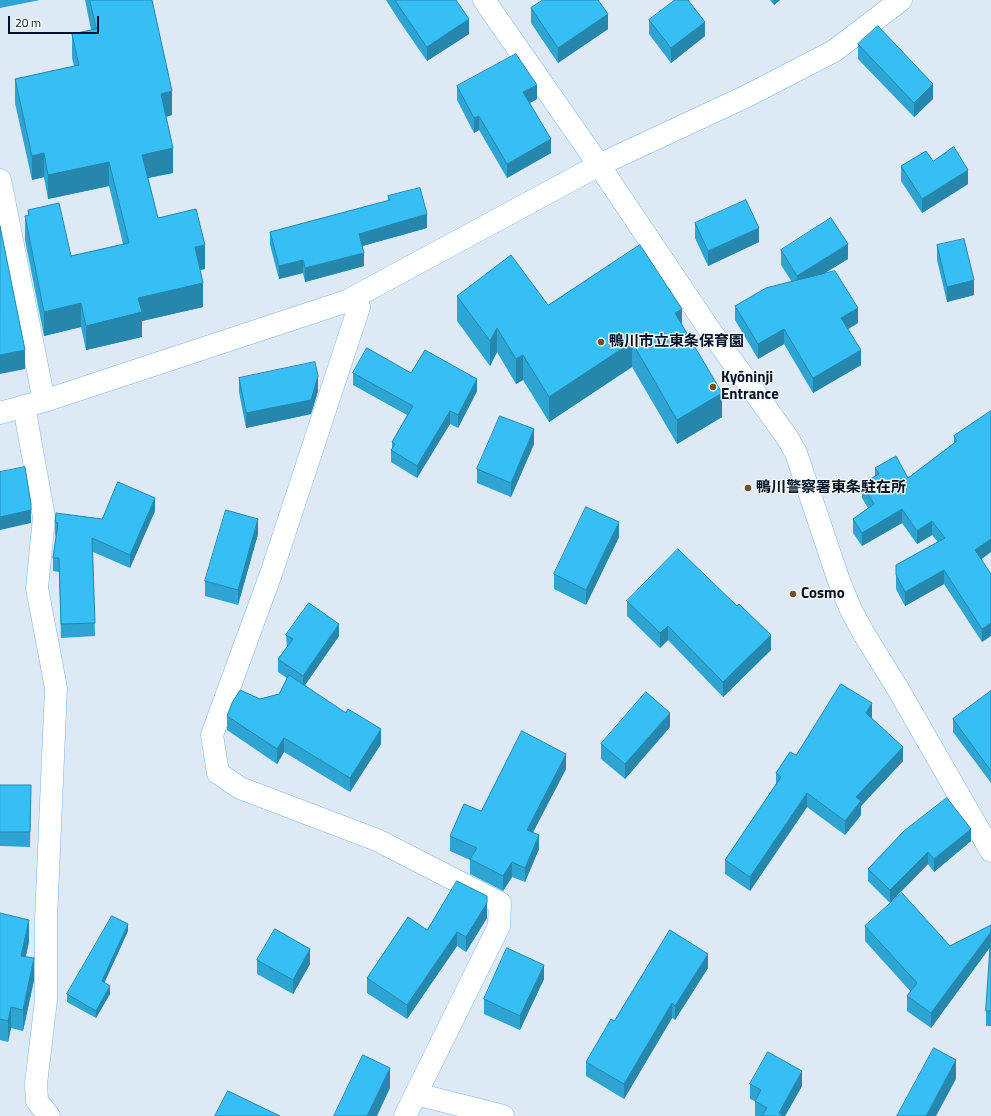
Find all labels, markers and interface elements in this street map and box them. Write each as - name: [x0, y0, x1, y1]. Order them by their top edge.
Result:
- scale bar: [10, 8, 101, 34]
- text: 20 m: [15, 13, 41, 32]
- place label: 鴨川市立東条保育園: [609, 333, 744, 351]
- marker: 鴨川市立東条保育園: [596, 337, 606, 347]
- place label: Kyōninji Entrance: [721, 369, 779, 404]
- marker: Kyōninji Entrance: [708, 382, 718, 392]
- place label: 鴨川警察署東条駐在所: [756, 479, 906, 497]
- marker: 鴨川警察署東条駐在所: [743, 483, 753, 493]
- place label: Cosmo: [801, 585, 845, 603]
- marker: Cosmo: [788, 589, 798, 599]

